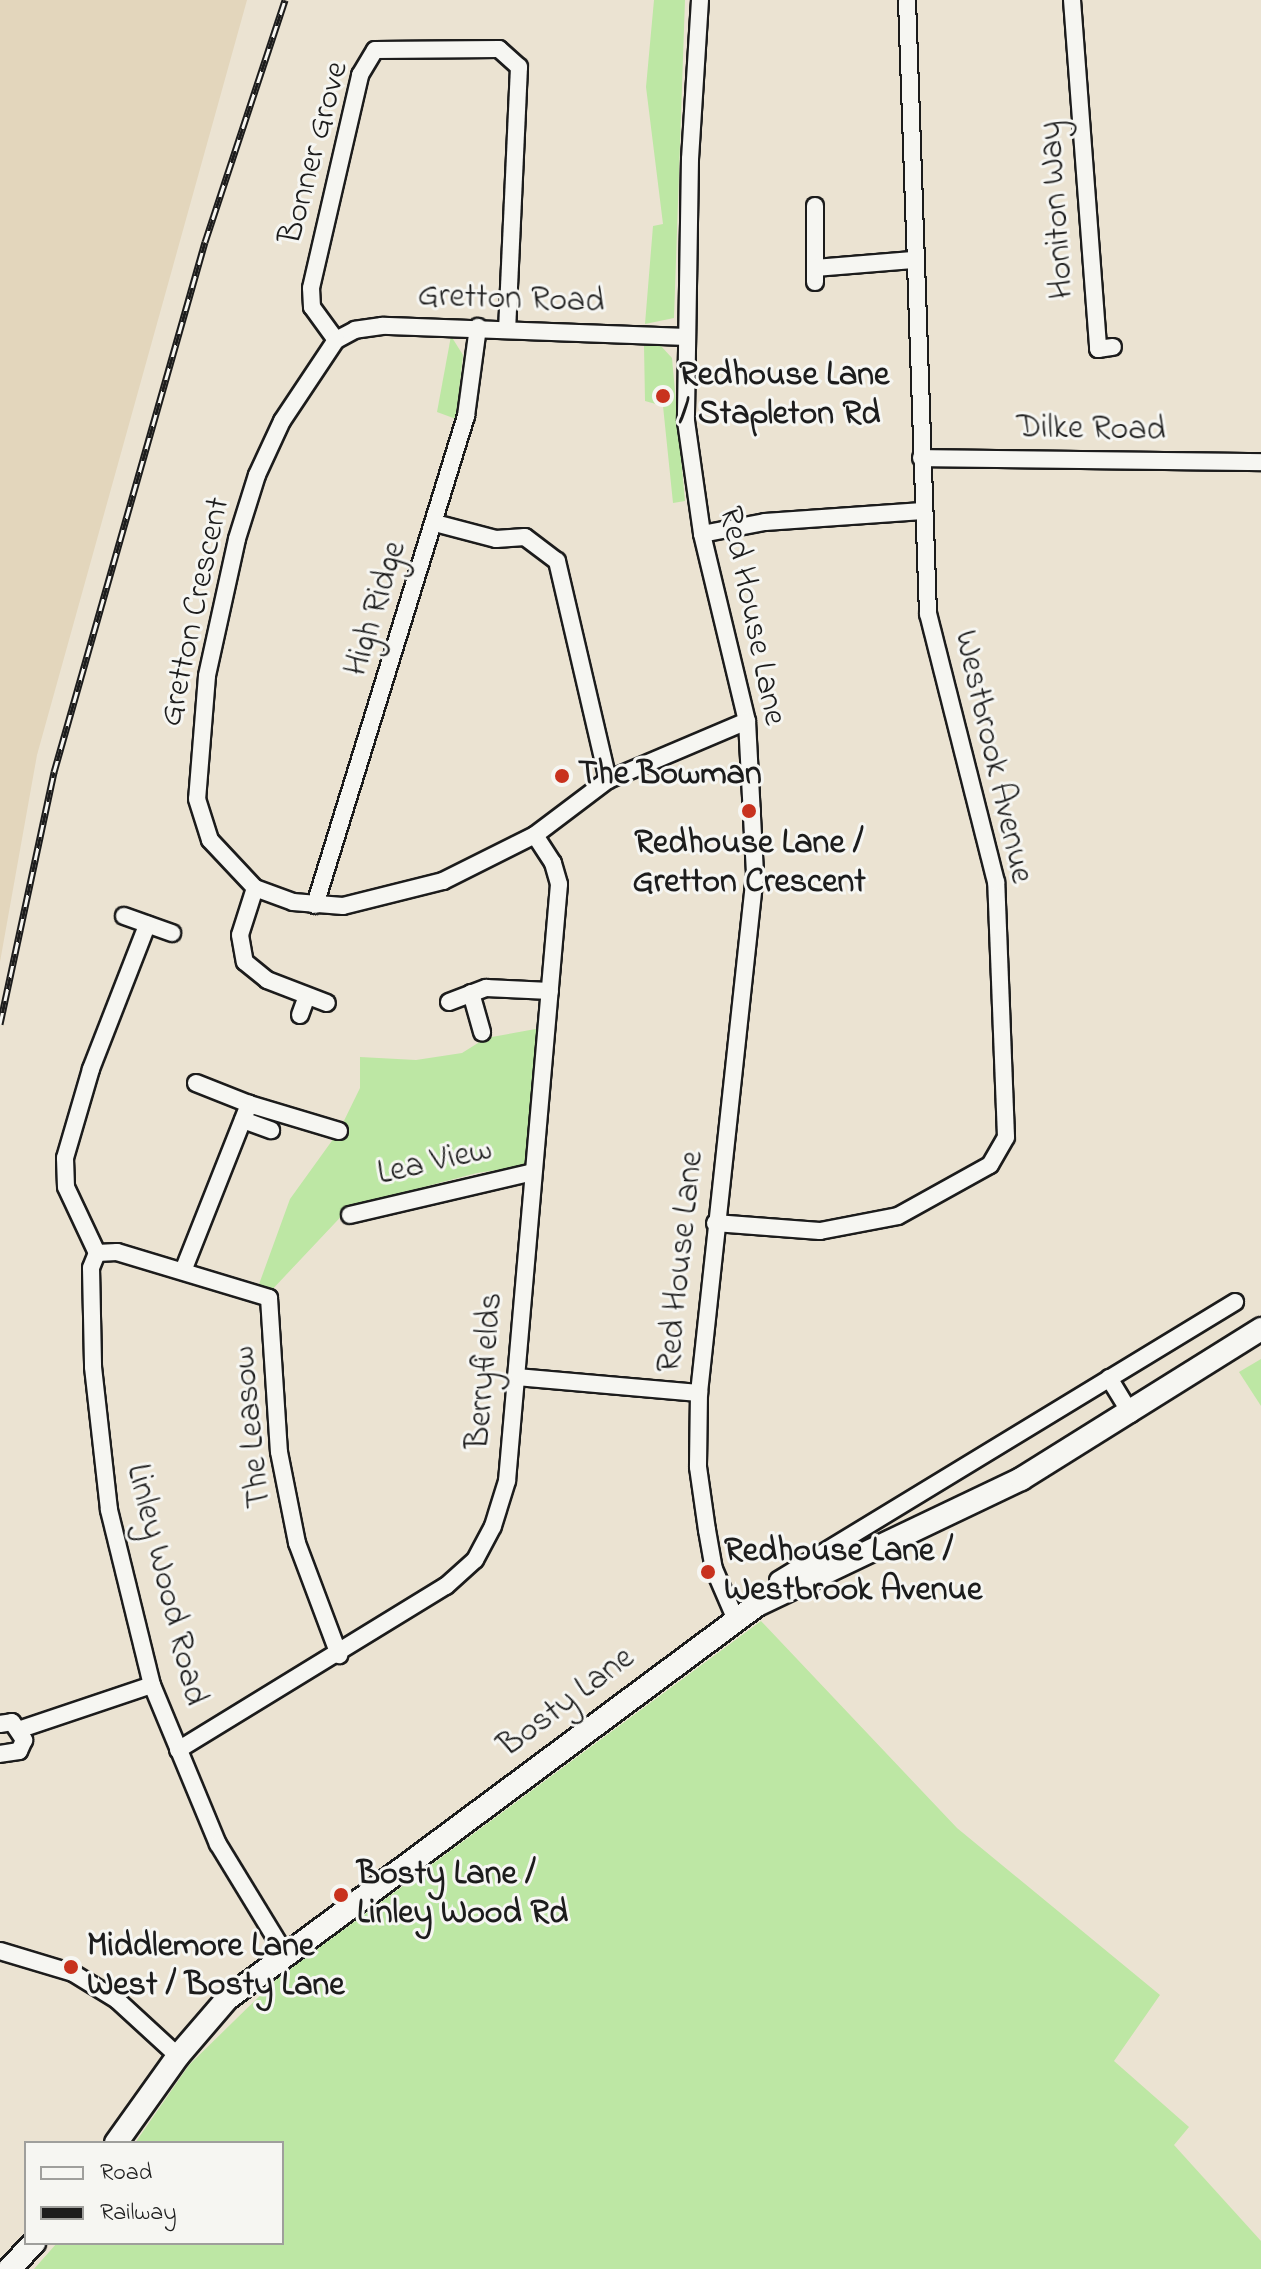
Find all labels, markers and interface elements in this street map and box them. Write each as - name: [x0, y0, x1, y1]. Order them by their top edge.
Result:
- street label: Bonner Grove: [271, 57, 359, 249]
- street label: Honiton Way: [1031, 120, 1085, 300]
- street label: Gretton Road: [417, 276, 605, 324]
- place label: Redhouse Lane / Stapleton Rd: [679, 356, 889, 436]
- marker: Redhouse Lane / Stapleton Rd: [654, 387, 672, 405]
- street label: Dilke Road: [1016, 408, 1166, 452]
- street label: Gretton Crescent: [152, 494, 240, 730]
- street label: Red House Lane: [708, 503, 794, 729]
- street label: High Ridge: [337, 537, 417, 681]
- street label: Westbrook Avenue: [943, 627, 1041, 887]
- place label: The Bowman: [578, 756, 762, 796]
- marker: The Bowman: [553, 767, 571, 785]
- marker: Redhouse Lane / Gretton Crescent: [740, 802, 758, 820]
- place label: Redhouse Lane / Gretton Crescent: [632, 824, 866, 904]
- street label: Lea View: [374, 1130, 496, 1196]
- street label: Red House Lane: [650, 1149, 714, 1375]
- street label: Berryfields: [459, 1291, 513, 1451]
- street label: The Leasow: [224, 1344, 282, 1510]
- street label: Linley Wood Road: [115, 1460, 215, 1710]
- place label: Redhouse Lane / Westbrook Avenue: [724, 1532, 982, 1612]
- marker: Redhouse Lane / Westbrook Avenue: [699, 1563, 717, 1581]
- street label: Bosty Lane: [491, 1639, 643, 1767]
- place label: Bosty Lane / Linley Wood Rd: [357, 1855, 568, 1934]
- marker: Bosty Lane / Linley Wood Rd: [332, 1886, 350, 1904]
- place label: Middlemore Lane West / Bosty Lane: [87, 1927, 344, 2006]
- marker: Middlemore Lane West / Bosty Lane: [62, 1958, 80, 1976]
- legend: [24, 2141, 284, 2245]
- text: Road: [100, 2156, 152, 2191]
- text: Railway: [100, 2196, 177, 2231]

